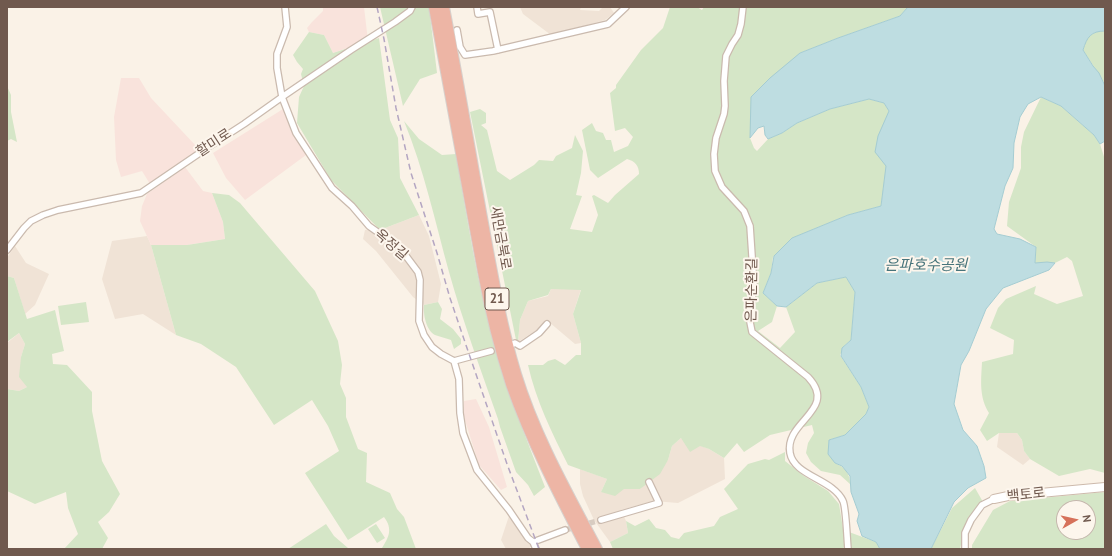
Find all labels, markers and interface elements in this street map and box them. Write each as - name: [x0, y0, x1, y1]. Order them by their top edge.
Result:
- street label: 할미로: [193, 125, 235, 161]
- street label: 새만금북로: [486, 205, 514, 271]
- street label: 옥정길: [371, 226, 411, 264]
- water label: 은파호수공원: [885, 257, 967, 275]
- street label: 은파순환길: [743, 258, 761, 322]
- road number: 21: [485, 288, 509, 310]
- street label: 백토로: [1006, 485, 1046, 505]
- north arrow: [1056, 500, 1096, 540]
- text: N: [1079, 514, 1094, 523]

